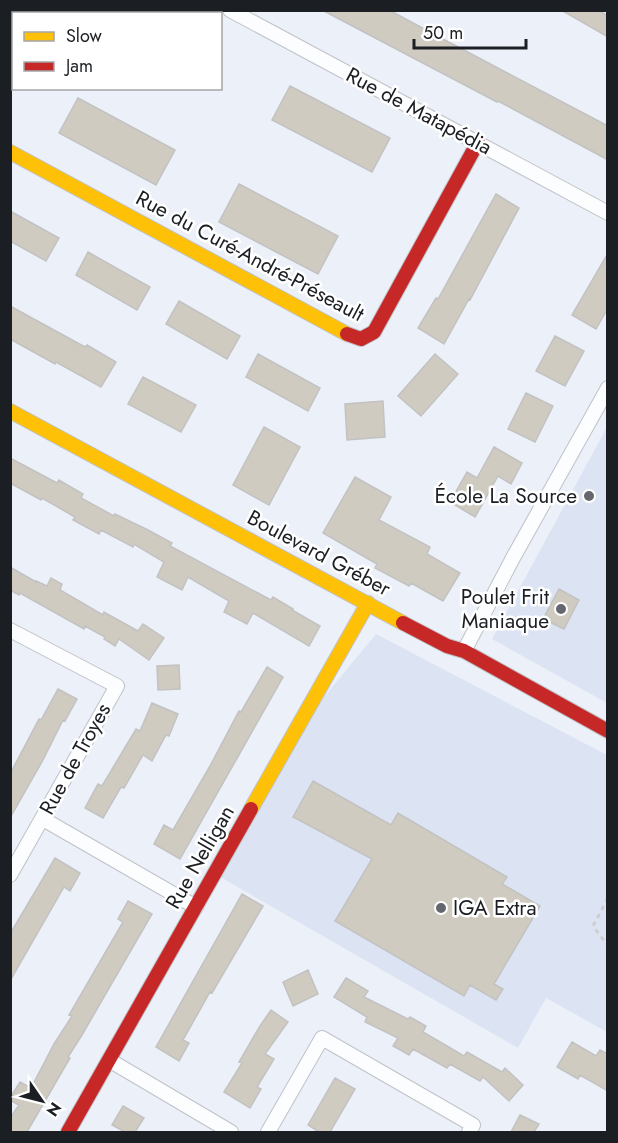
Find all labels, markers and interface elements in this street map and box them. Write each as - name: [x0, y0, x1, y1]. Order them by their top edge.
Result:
- legend: [12, 12, 222, 90]
- scale bar: [414, 12, 526, 50]
- text: 50 m: [423, 20, 463, 46]
- text: Slow: [66, 23, 103, 49]
- text: Jam: [64, 53, 93, 79]
- street label: Rue de Matapédia: [341, 60, 497, 162]
- street label: Rue du Curé-André-Préseault: [130, 183, 370, 329]
- place label: École La Source: [434, 481, 577, 511]
- marker: École La Source: [582, 489, 596, 503]
- street label: Boulevard Gréber: [242, 503, 397, 604]
- place label: Poulet Frit Maniaque: [461, 582, 549, 636]
- marker: Poulet Frit Maniaque: [554, 602, 568, 616]
- street label: Rue de Troyes: [32, 698, 118, 820]
- street label: Rue Nelligan: [158, 800, 242, 914]
- place label: IGA Extra: [453, 893, 537, 923]
- marker: IGA Extra: [434, 901, 448, 915]
- north arrow: [12, 1071, 72, 1131]
- text: N: [41, 1098, 67, 1121]

